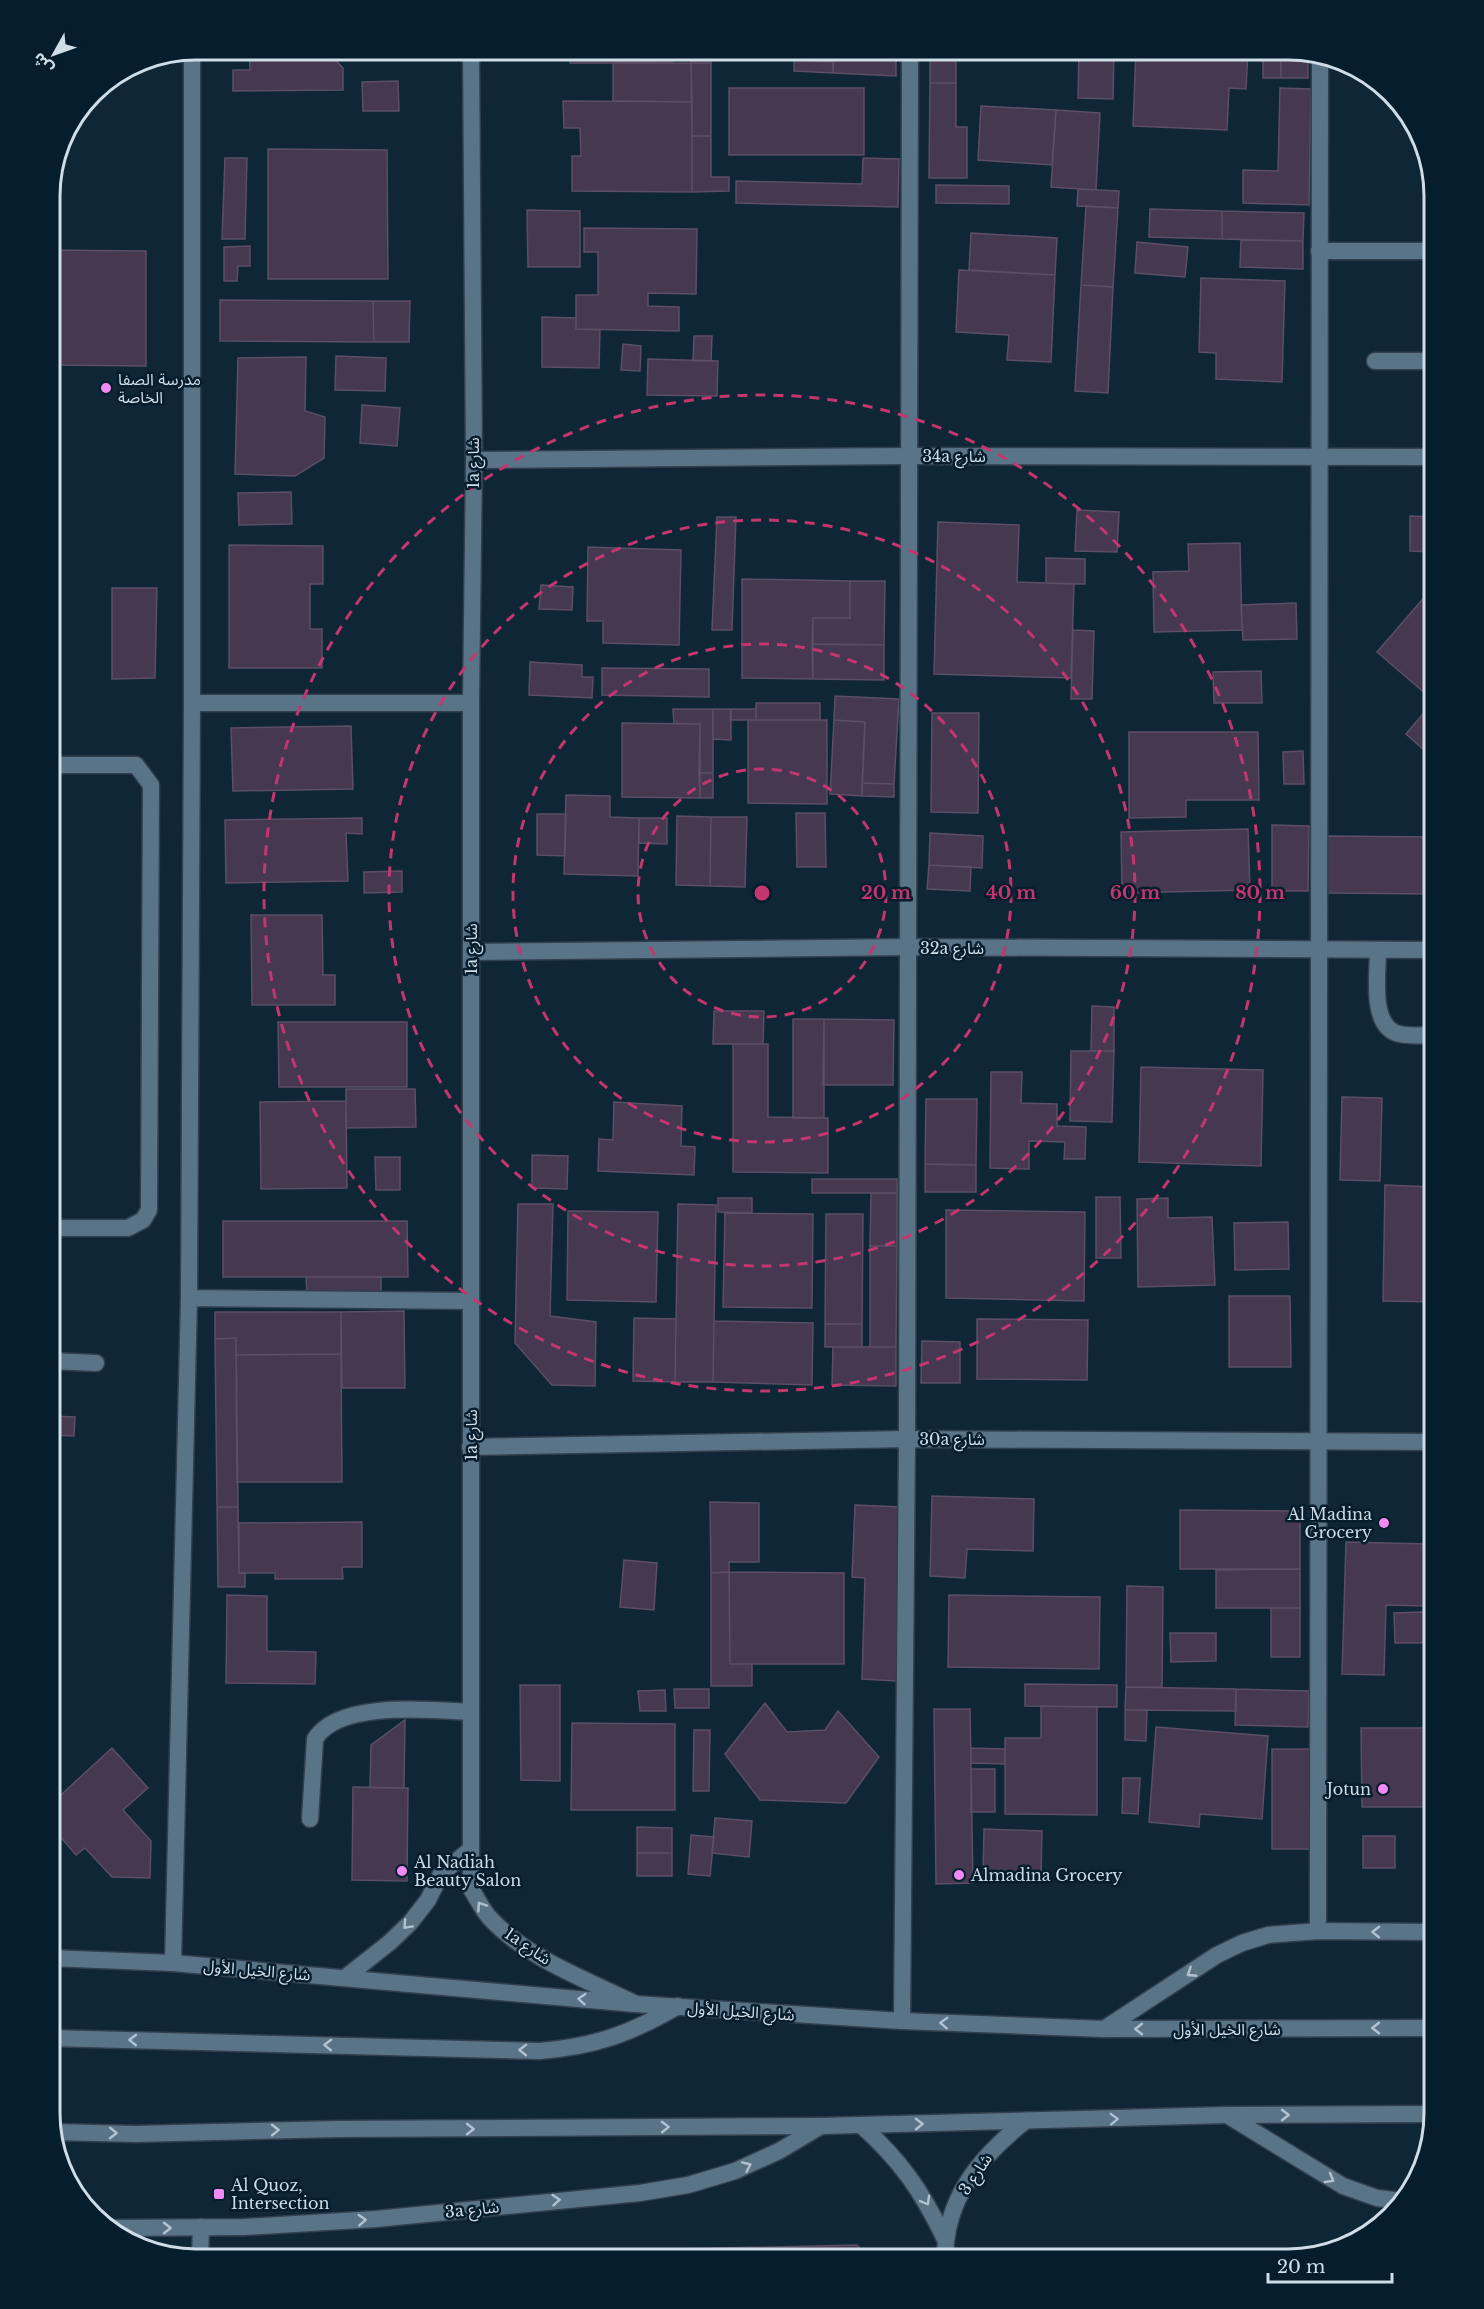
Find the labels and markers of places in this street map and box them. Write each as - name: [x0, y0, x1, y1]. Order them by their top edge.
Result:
- place label: مدرسة الصفا الخاصة: [118, 369, 201, 407]
- marker: مدرسة الصفا الخاصة: [99, 381, 113, 395]
- centre of rings: [752, 883, 772, 903]
- place label: Al Madina Grocery: [1286, 1504, 1373, 1542]
- marker: Al Madina Grocery: [1377, 1516, 1391, 1530]
- place label: Jotun: [1325, 1779, 1371, 1799]
- marker: Jotun: [1376, 1782, 1390, 1796]
- place label: Al Nadiah Beauty Salon: [413, 1852, 521, 1890]
- marker: Al Nadiah Beauty Salon: [395, 1864, 409, 1878]
- place label: Almadina Grocery: [970, 1865, 1123, 1885]
- marker: Almadina Grocery: [952, 1868, 966, 1882]
- place label: Al Quoz, Intersection: [230, 2175, 330, 2213]
- marker: Al Quoz, Intersection: [212, 2187, 226, 2201]

